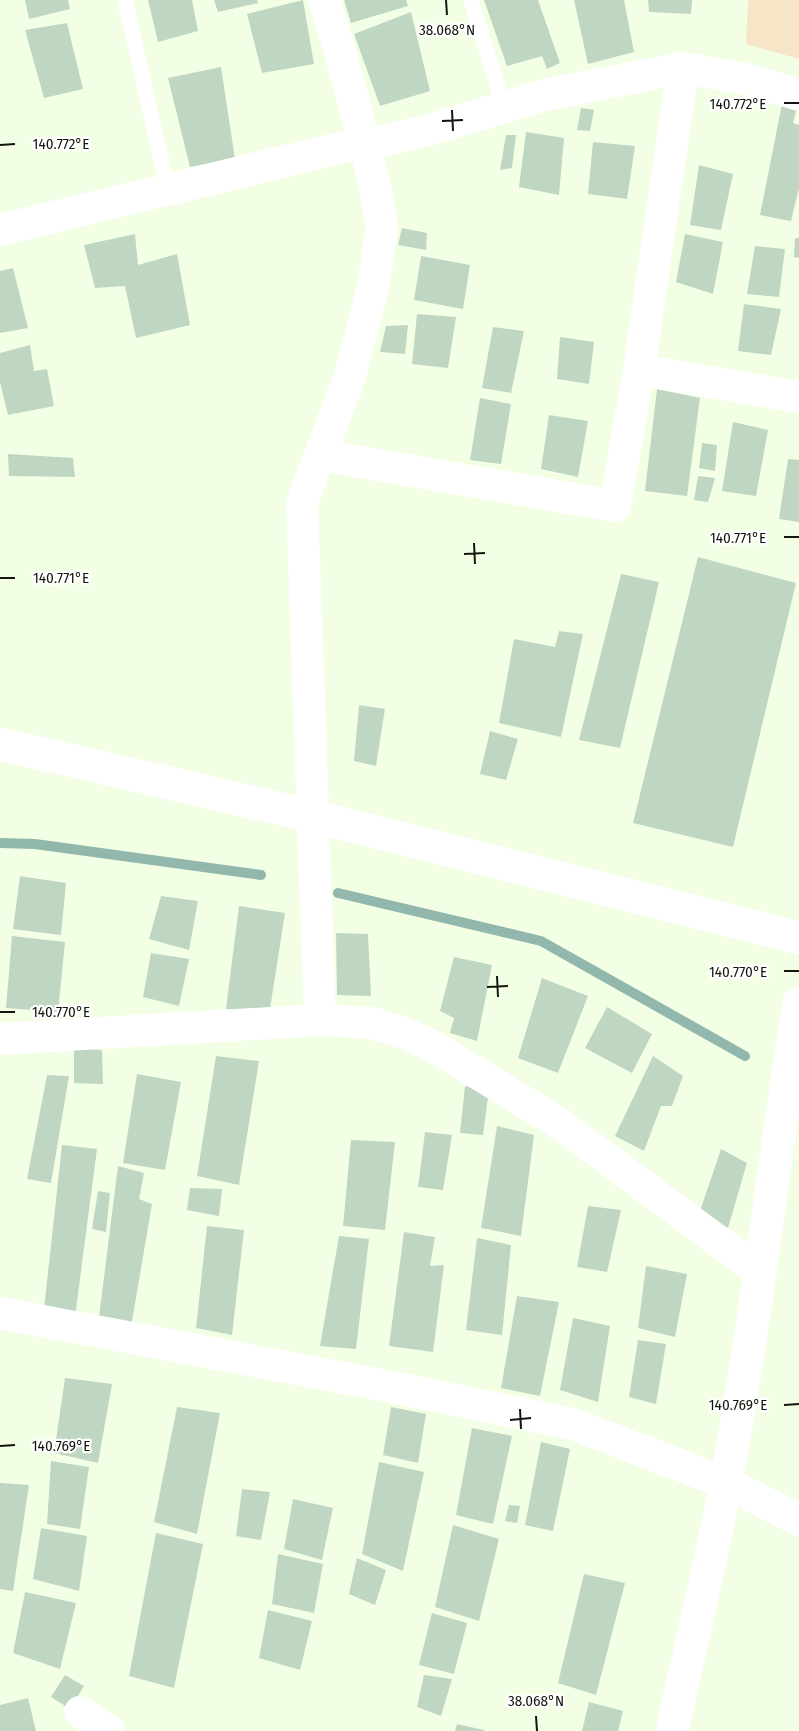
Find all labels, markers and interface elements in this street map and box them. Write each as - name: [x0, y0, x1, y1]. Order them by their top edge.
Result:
- text: 38.068°N: [419, 21, 475, 39]
- text: 140.772°E: [710, 95, 766, 113]
- text: 140.772°E: [33, 135, 89, 153]
- text: 140.771°E: [710, 529, 766, 547]
- text: 140.771°E: [33, 569, 89, 587]
- text: 140.770°E: [709, 963, 767, 981]
- text: 140.770°E: [32, 1003, 90, 1021]
- text: 140.769°E: [709, 1396, 767, 1414]
- text: 140.769°E: [32, 1437, 90, 1455]
- text: 38.068°N: [508, 1692, 564, 1710]

